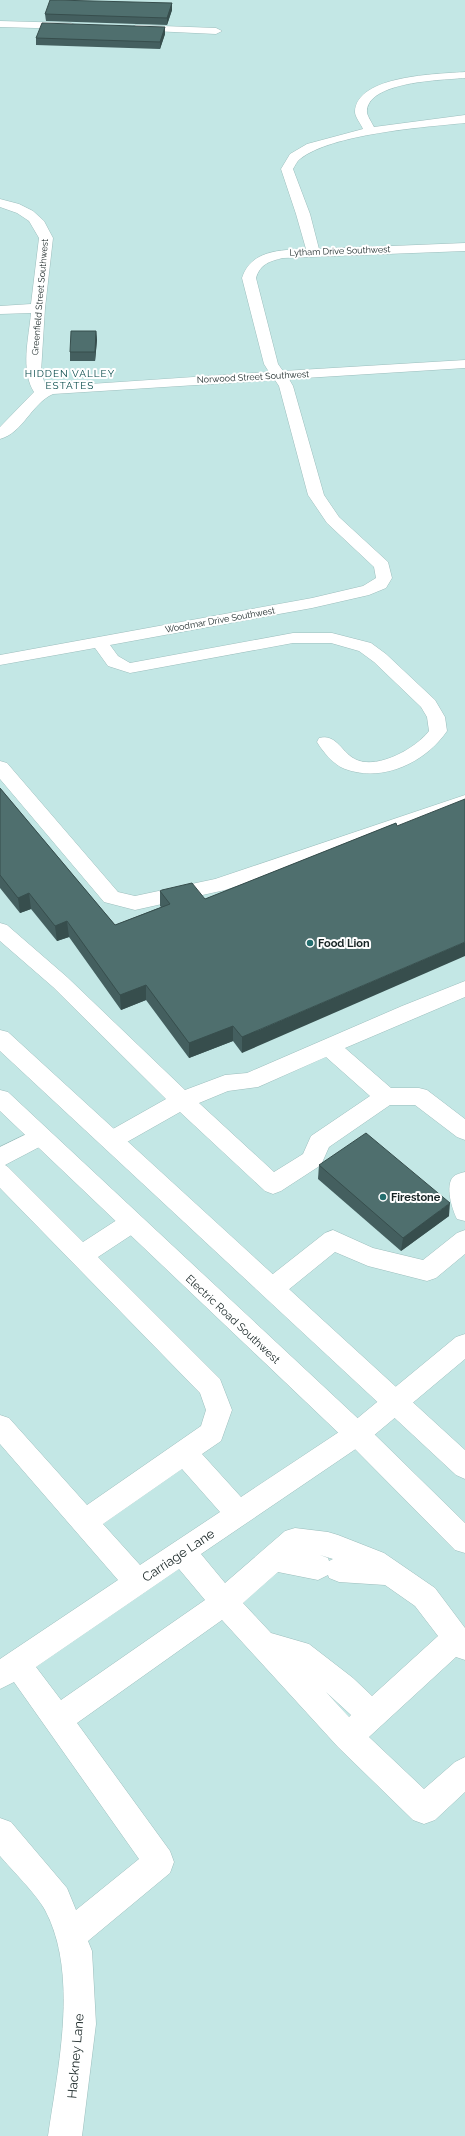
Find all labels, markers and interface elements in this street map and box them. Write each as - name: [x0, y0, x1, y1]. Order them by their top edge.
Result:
- street label: Greenfield Street Southwest: [30, 238, 50, 356]
- street label: Lytham Drive Southwest: [289, 244, 391, 258]
- district label: HIDDEN VALLEY ESTATES: [25, 368, 115, 391]
- street label: Norwood Street Southwest: [197, 369, 309, 385]
- street label: Woodmar Drive Southwest: [164, 605, 276, 635]
- place label: Food Lion: [318, 937, 370, 950]
- marker: Food Lion: [305, 938, 315, 948]
- place label: Firestone: [391, 1191, 441, 1204]
- marker: Firestone: [378, 1192, 388, 1202]
- street label: Electric Road Southwest: [183, 1272, 283, 1367]
- street label: Carriage Lane: [139, 1526, 218, 1585]
- street label: Hackney Lane: [64, 2012, 87, 2099]

